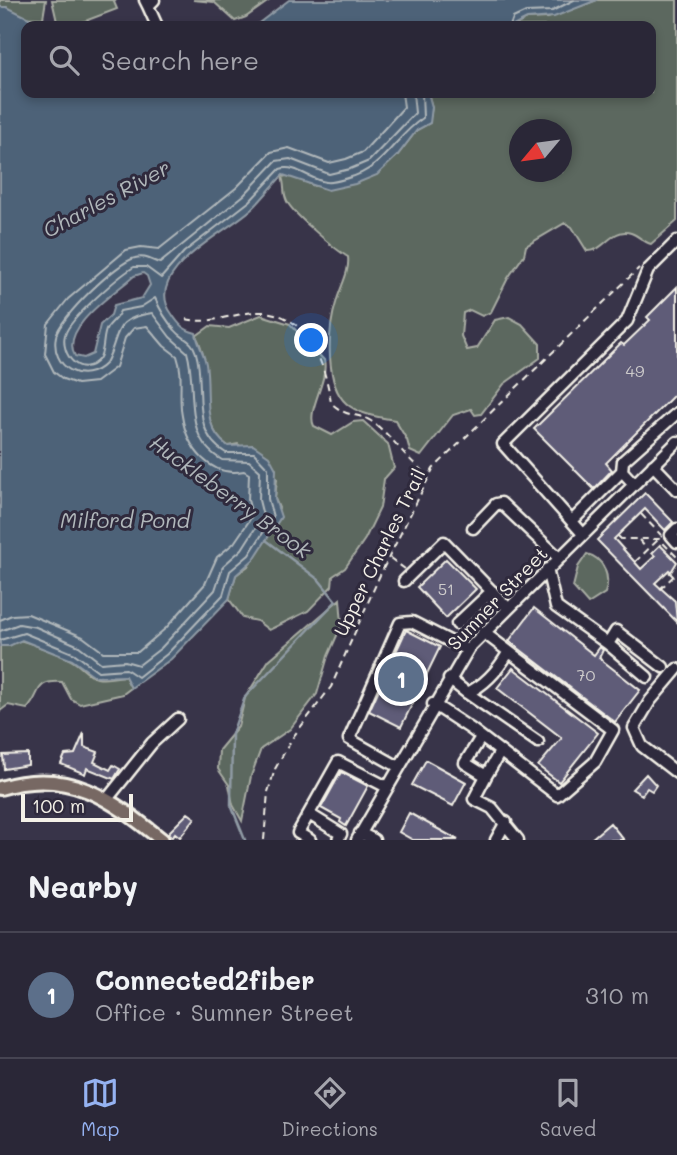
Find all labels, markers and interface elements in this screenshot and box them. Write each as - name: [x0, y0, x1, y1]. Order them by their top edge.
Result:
- search box: [21, 21, 656, 98]
- icon: search: [45, 41, 83, 79]
- text: Search here: [101, 43, 259, 77]
- north arrow: [509, 119, 572, 182]
- water label: Charles River: [38, 153, 174, 243]
- your location: [294, 323, 328, 357]
- house number: 49: [626, 360, 644, 381]
- water label: Huckleberry Brook: [145, 428, 318, 564]
- street label: Upper Charles Trail: [328, 464, 430, 640]
- water label: Milford Pond: [60, 506, 192, 533]
- street label: Sumner Street: [441, 541, 553, 655]
- house number: 51: [438, 578, 454, 599]
- pin: 1: [378, 653, 424, 705]
- house number: 70: [577, 664, 596, 685]
- scale bar: [21, 791, 133, 823]
- text: 100 m: [32, 793, 85, 818]
- text: Nearby: [28, 866, 138, 906]
- text: Connected2fiber: [95, 963, 315, 997]
- text: 1: [46, 980, 56, 1010]
- text: 310 m: [585, 980, 649, 1010]
- text: Office · Sumner Street: [95, 997, 354, 1027]
- tab: Map: [81, 1074, 120, 1141]
- tab: Directions: [281, 1074, 378, 1141]
- tab: Saved: [540, 1074, 596, 1141]

